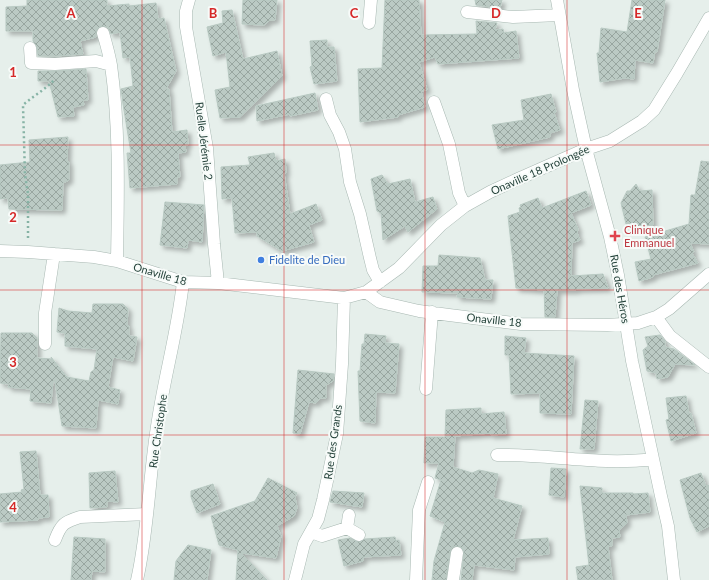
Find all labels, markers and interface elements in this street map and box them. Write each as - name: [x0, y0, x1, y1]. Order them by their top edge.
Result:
- text: A: [65, 5, 76, 21]
- text: B: [209, 5, 218, 21]
- text: C: [350, 5, 359, 21]
- text: D: [491, 5, 501, 21]
- text: E: [634, 5, 642, 21]
- text: 1: [9, 64, 17, 80]
- street label: Ruelle Jérémie 2: [193, 101, 216, 181]
- street label: Onaville 18 Prolongée: [488, 142, 591, 197]
- text: 2: [9, 209, 17, 225]
- place label: Clinique Emmanuel: [624, 223, 674, 249]
- marker: Clinique Emmanuel: [609, 230, 621, 242]
- place label: Fidelite de Dieu: [269, 253, 345, 266]
- street label: Rue des Héros: [608, 253, 633, 325]
- marker: Fidelite de Dieu: [256, 255, 266, 265]
- street label: Onaville 18: [132, 260, 188, 287]
- street label: Onaville 18: [466, 310, 522, 329]
- text: 3: [9, 354, 17, 370]
- street label: Rue Christophe: [146, 393, 169, 469]
- street label: Rue des Grands: [321, 403, 344, 480]
- text: 4: [9, 499, 17, 515]

